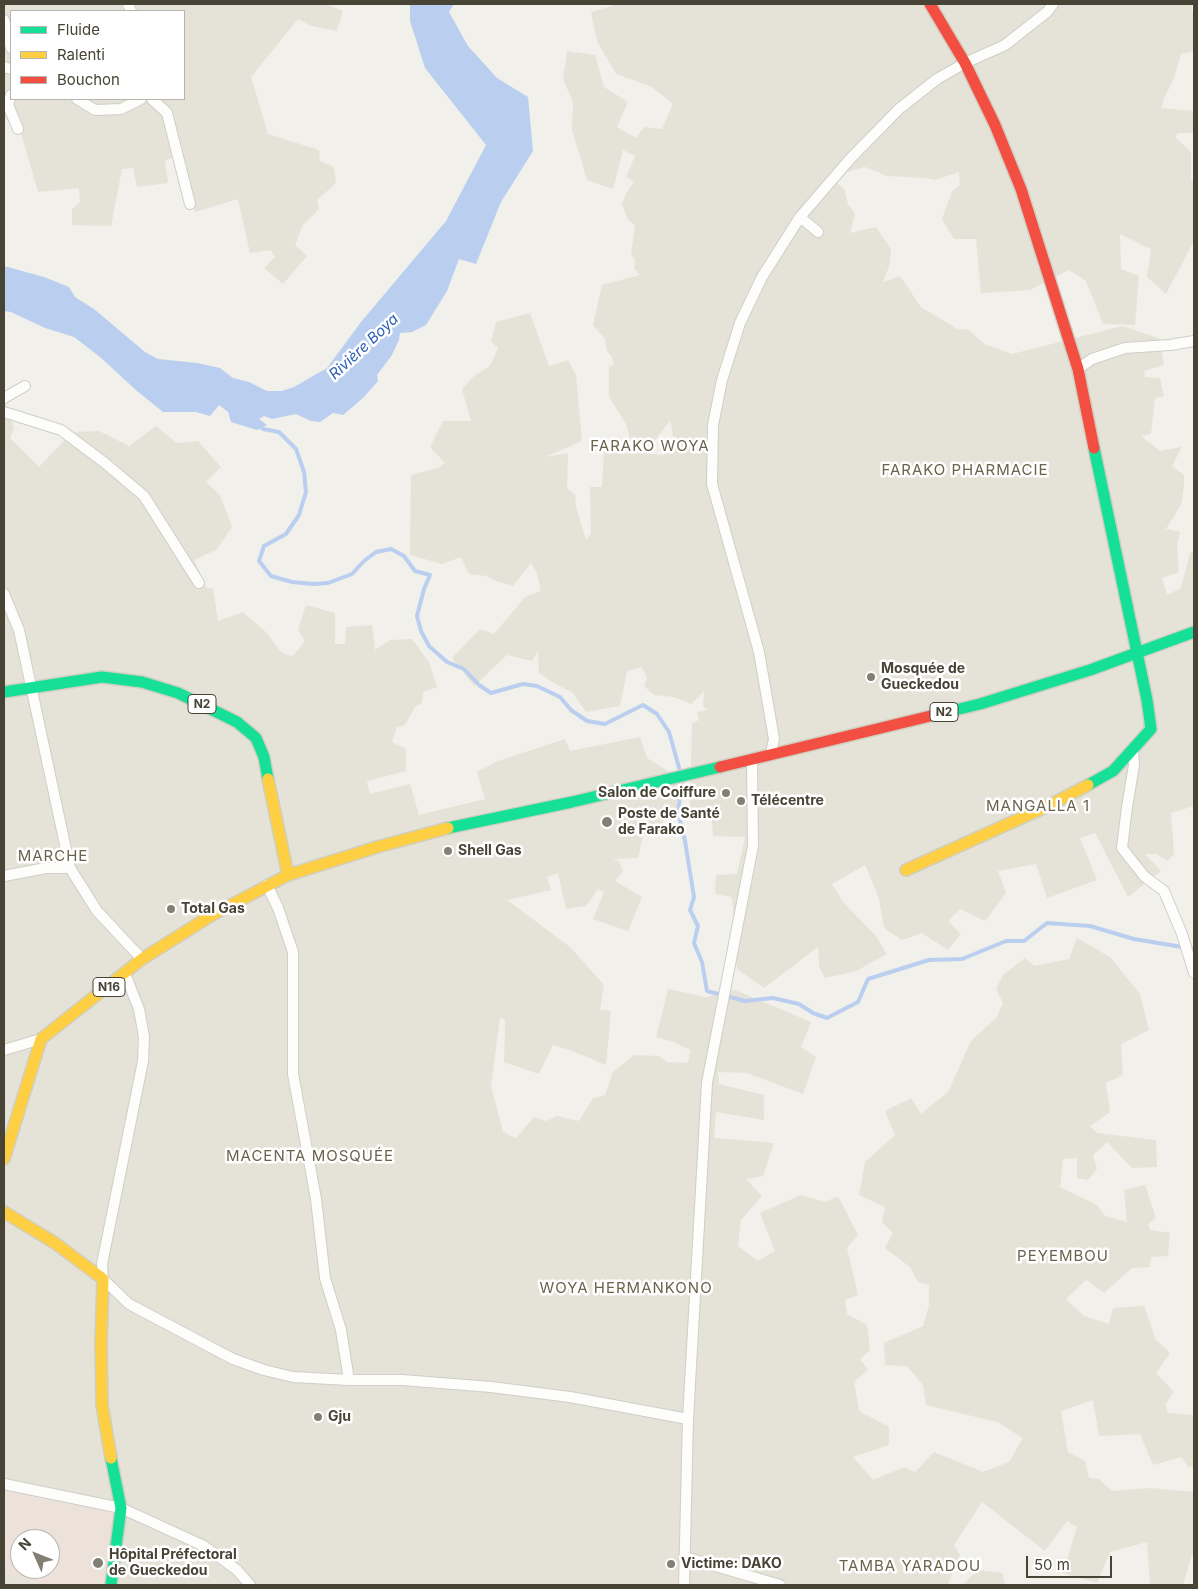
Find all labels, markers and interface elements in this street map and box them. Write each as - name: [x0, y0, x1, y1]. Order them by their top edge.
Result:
- legend: [10, 10, 185, 100]
- text: Fluide: [57, 20, 100, 39]
- text: Ralenti: [57, 45, 105, 64]
- text: Bouchon: [57, 70, 120, 89]
- water label: Rivière Boya: [326, 310, 402, 384]
- district label: FARAKO WOYA: [589, 437, 711, 455]
- district label: FARAKO PHARMACIE: [879, 461, 1051, 479]
- place label: Mosquée de Gueckedou: [881, 661, 965, 694]
- marker: Mosquée de Gueckedou: [865, 671, 877, 683]
- road number: N2: [188, 694, 216, 714]
- road number: N2: [930, 702, 958, 722]
- place label: Salon de Coiffure: [598, 785, 716, 801]
- marker: Salon de Coiffure: [720, 787, 732, 799]
- place label: Télécentre: [751, 793, 824, 809]
- marker: Télécentre: [735, 795, 747, 807]
- district label: MANGALLA 1: [985, 797, 1091, 815]
- place label: Poste de Santé de Farako: [618, 806, 720, 839]
- marker: Poste de Santé de Farako: [600, 815, 614, 829]
- place label: Shell Gas: [458, 843, 522, 859]
- marker: Shell Gas: [442, 845, 454, 857]
- district label: MARCHE: [17, 847, 89, 865]
- place label: Total Gas: [181, 901, 245, 917]
- marker: Total Gas: [165, 903, 177, 915]
- road number: N16: [93, 978, 125, 996]
- district label: MACENTA MOSQUÉE: [224, 1147, 396, 1165]
- district label: PEYEMBOU: [1016, 1247, 1110, 1265]
- district label: WOYA HERMANKONO: [538, 1279, 714, 1297]
- place label: Gju: [328, 1409, 351, 1425]
- marker: Gju: [312, 1411, 324, 1423]
- north arrow: [10, 1529, 60, 1579]
- text: N: [15, 1534, 34, 1554]
- scale bar: [1028, 1546, 1114, 1578]
- place label: Hôpital Préfectoral de Gueckedou: [109, 1547, 237, 1580]
- text: 50 m: [1034, 1555, 1070, 1574]
- marker: Hôpital Préfectoral de Gueckedou: [91, 1556, 105, 1570]
- place label: Victime: DAKO: [681, 1556, 782, 1572]
- district label: TAMBA YARADOU: [837, 1557, 983, 1575]
- marker: Victime: DAKO: [665, 1558, 677, 1570]

